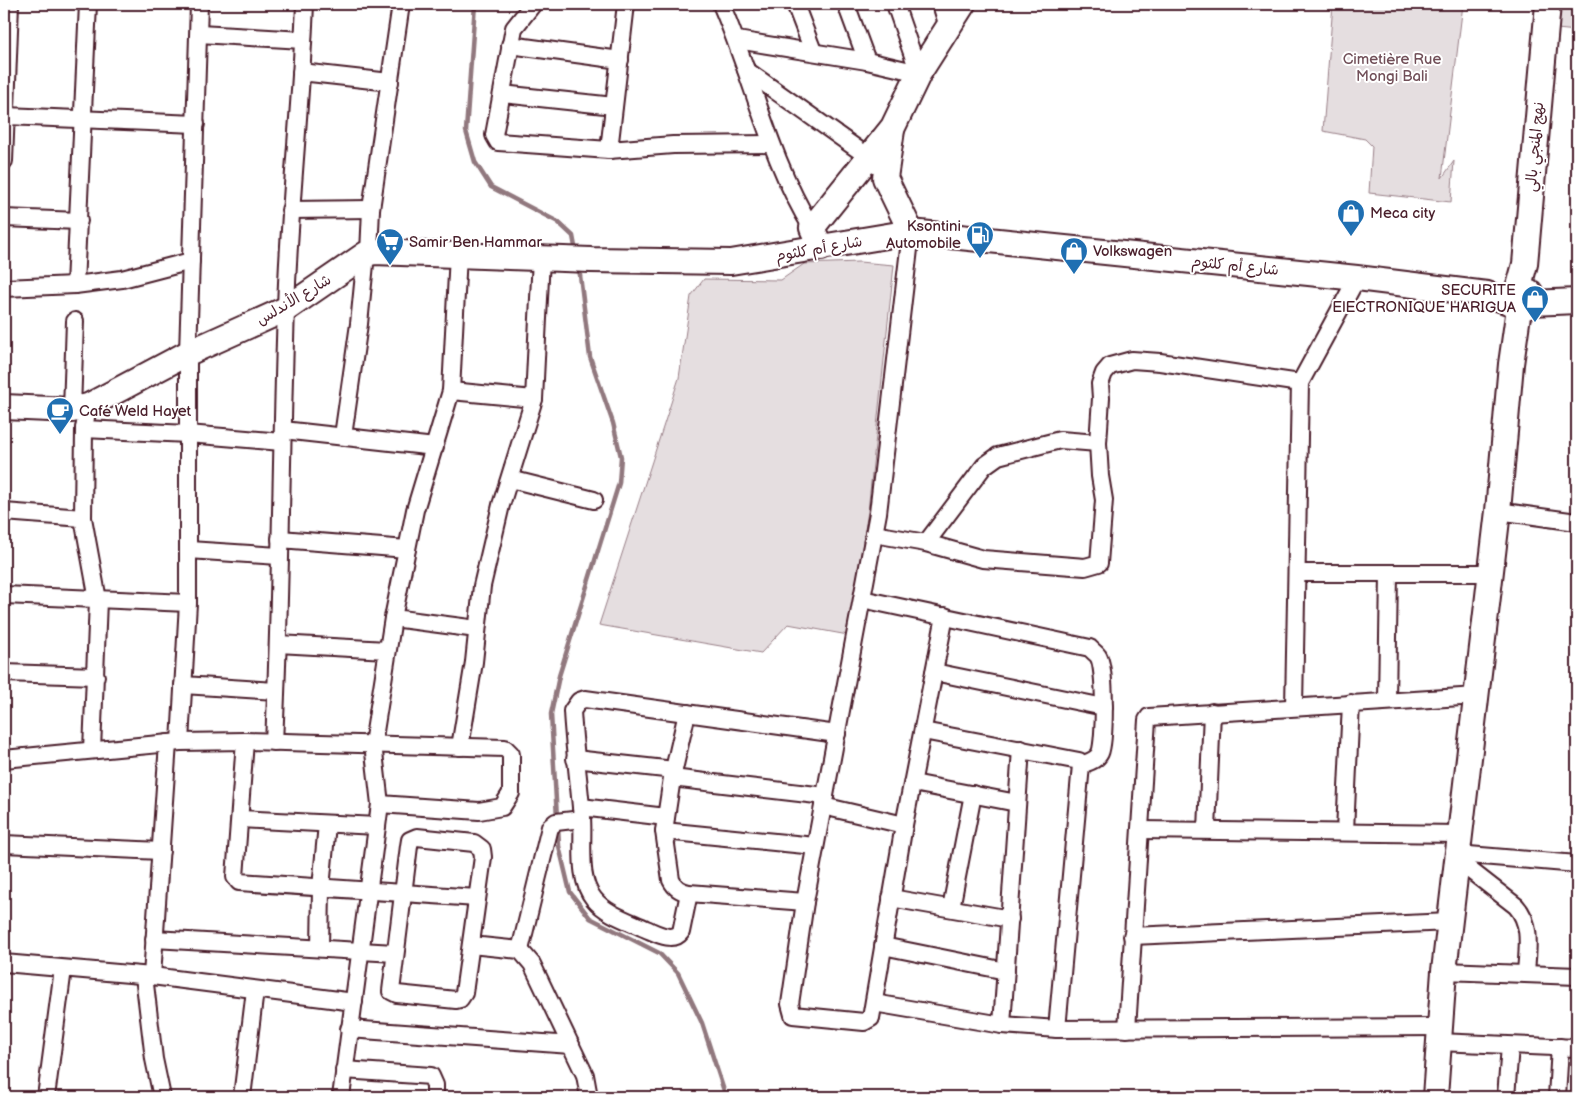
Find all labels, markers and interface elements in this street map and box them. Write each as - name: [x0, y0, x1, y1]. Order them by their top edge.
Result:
- park label: Cimetière Rue Mongi Bali: [1343, 50, 1441, 86]
- street label: نهج المنجي بالي: [1522, 101, 1551, 193]
- shop icon: Meca city: [1336, 198, 1366, 237]
- place label: Meca city: [1370, 204, 1435, 223]
- place label: Ksontini Automobile: [886, 217, 961, 253]
- fuel station icon: Ksontini Automobile: [965, 220, 995, 259]
- supermarket icon: Samir Ben Hammar: [375, 227, 405, 266]
- street label: شارع أم كلثوم: [774, 232, 864, 268]
- place label: Samir Ben Hammar: [409, 233, 542, 252]
- shop icon: Volkswagen: [1059, 236, 1089, 275]
- place label: Volkswagen: [1093, 242, 1172, 261]
- street label: شارع أم كلثوم: [1190, 252, 1280, 282]
- street label: شارع الأندلس: [253, 269, 335, 330]
- place label: SECURITE ElECTRONIQUE HARIGUA: [1332, 281, 1517, 317]
- shop icon: SECURITE ElECTRONIQUE HARIGUA: [1520, 284, 1550, 323]
- cafe icon: Café Weld Hayet: [45, 396, 75, 435]
- place label: Café Weld Hayet: [79, 402, 192, 421]

